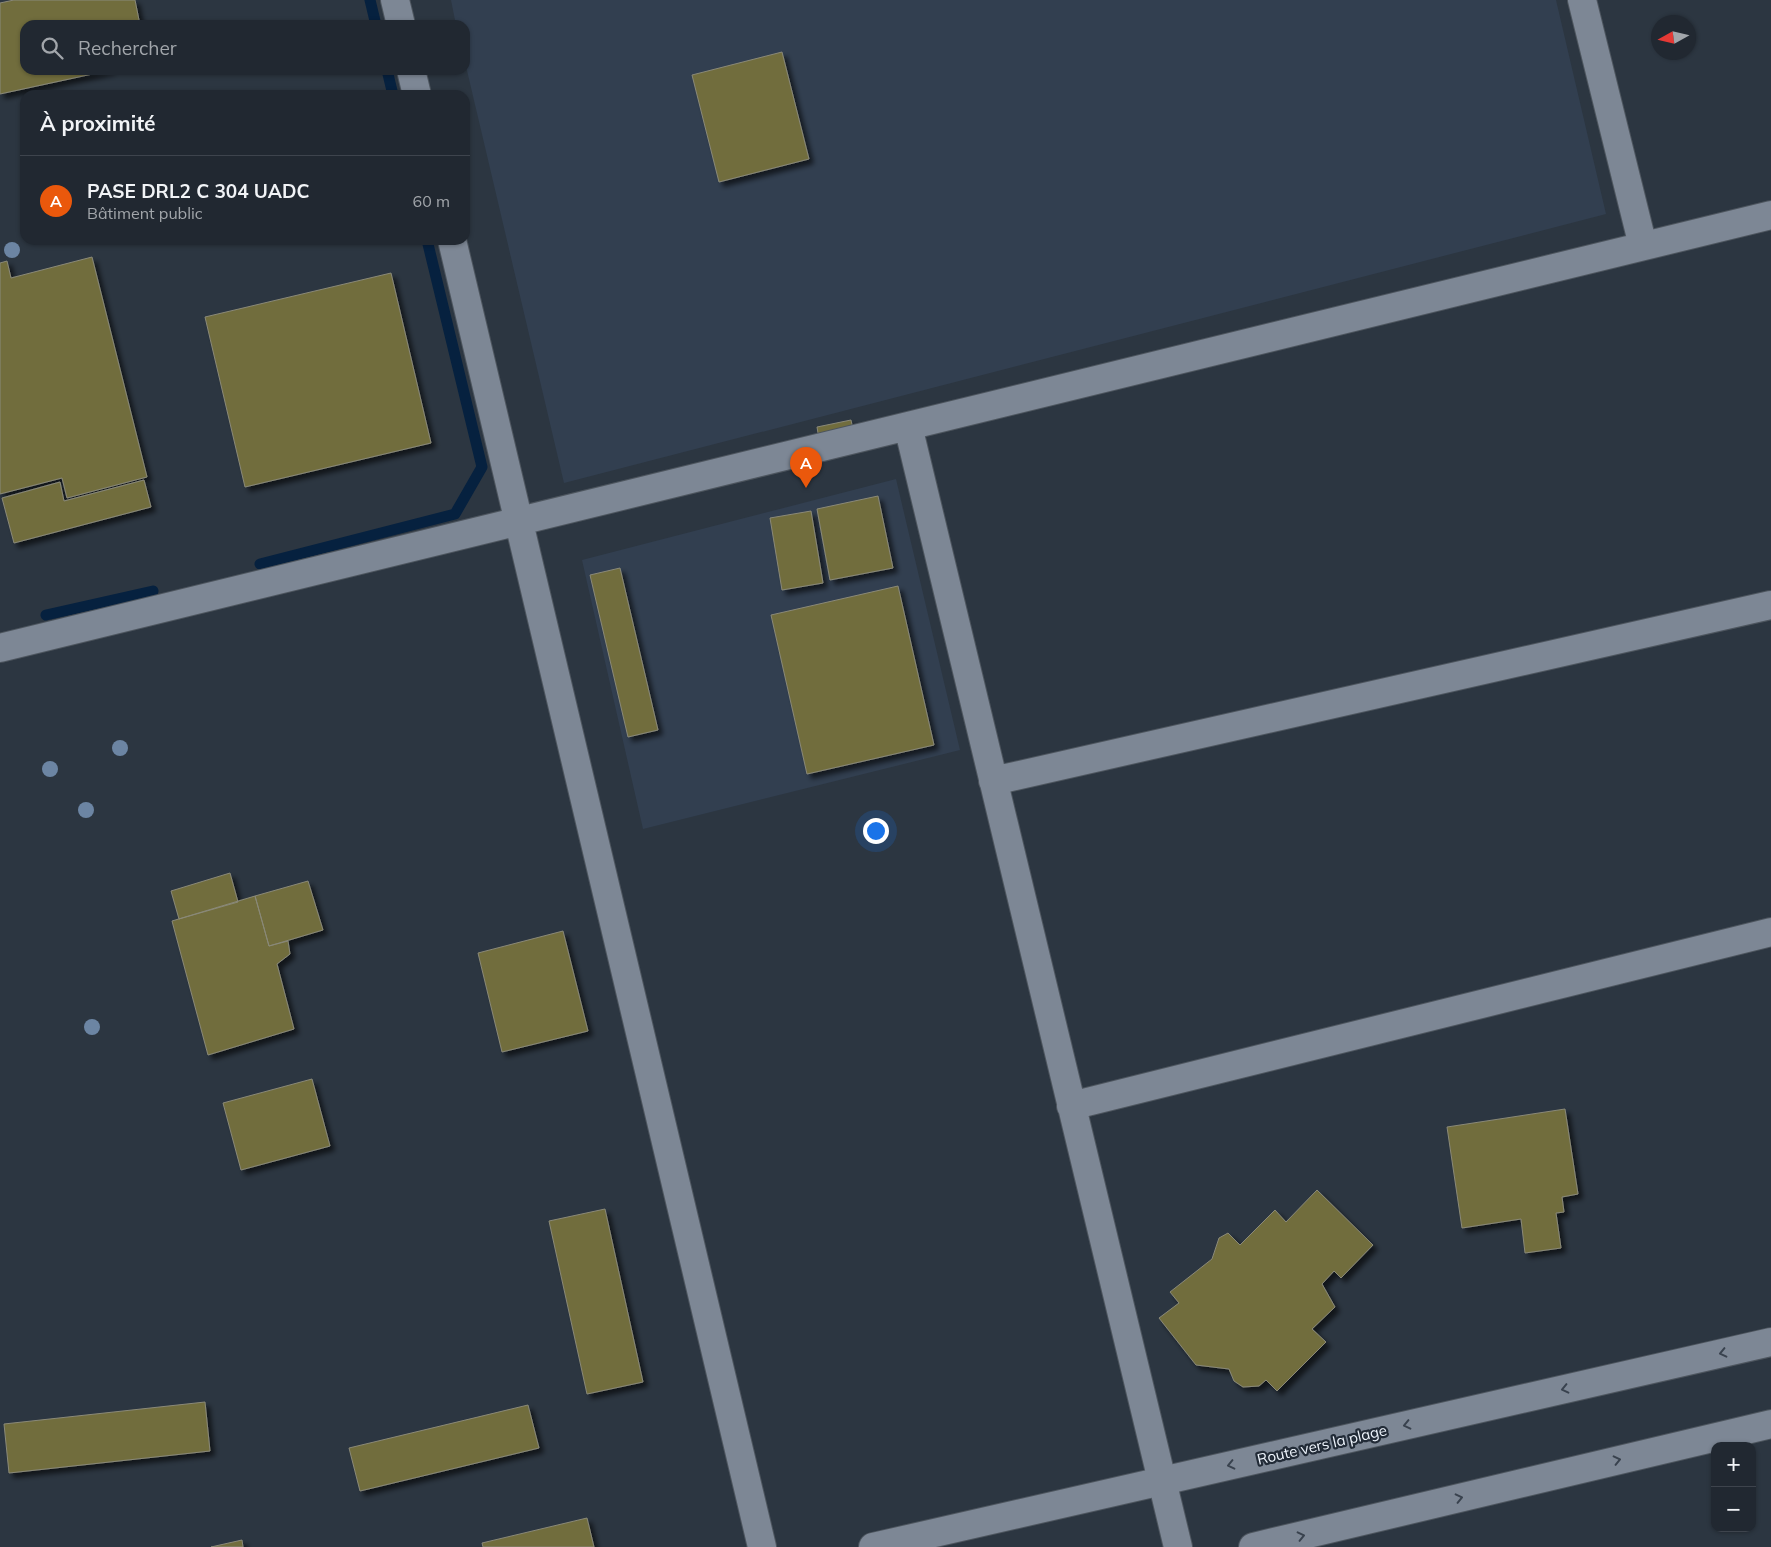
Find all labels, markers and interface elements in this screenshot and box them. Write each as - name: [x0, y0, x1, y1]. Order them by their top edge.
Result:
- north arrow: [1651, 15, 1696, 60]
- search box: [20, 20, 470, 75]
- icon: search: [38, 34, 66, 62]
- text: Rechercher: [78, 36, 177, 60]
- text: À proximité: [40, 110, 156, 136]
- text: PASE DRL2 C 304 UADC: [87, 179, 310, 203]
- text: A: [50, 191, 62, 211]
- text: 60 m: [413, 191, 450, 211]
- text: Bâtiment public: [87, 203, 203, 223]
- pin: A: [790, 447, 822, 488]
- your location: [863, 818, 889, 844]
- one-way arrow: [1719, 1347, 1728, 1358]
- one-way arrow: [1561, 1383, 1570, 1394]
- one-way arrow: [1402, 1419, 1411, 1430]
- street label: Route vers la plage: [1255, 1420, 1389, 1469]
- map controls: [1711, 1442, 1756, 1532]
- button: +: [1711, 1442, 1756, 1487]
- one-way arrow: [1612, 1455, 1621, 1466]
- one-way arrow: [1227, 1459, 1236, 1470]
- button: −: [1711, 1487, 1756, 1532]
- one-way arrow: [1454, 1493, 1463, 1504]
- one-way arrow: [1296, 1531, 1305, 1542]

